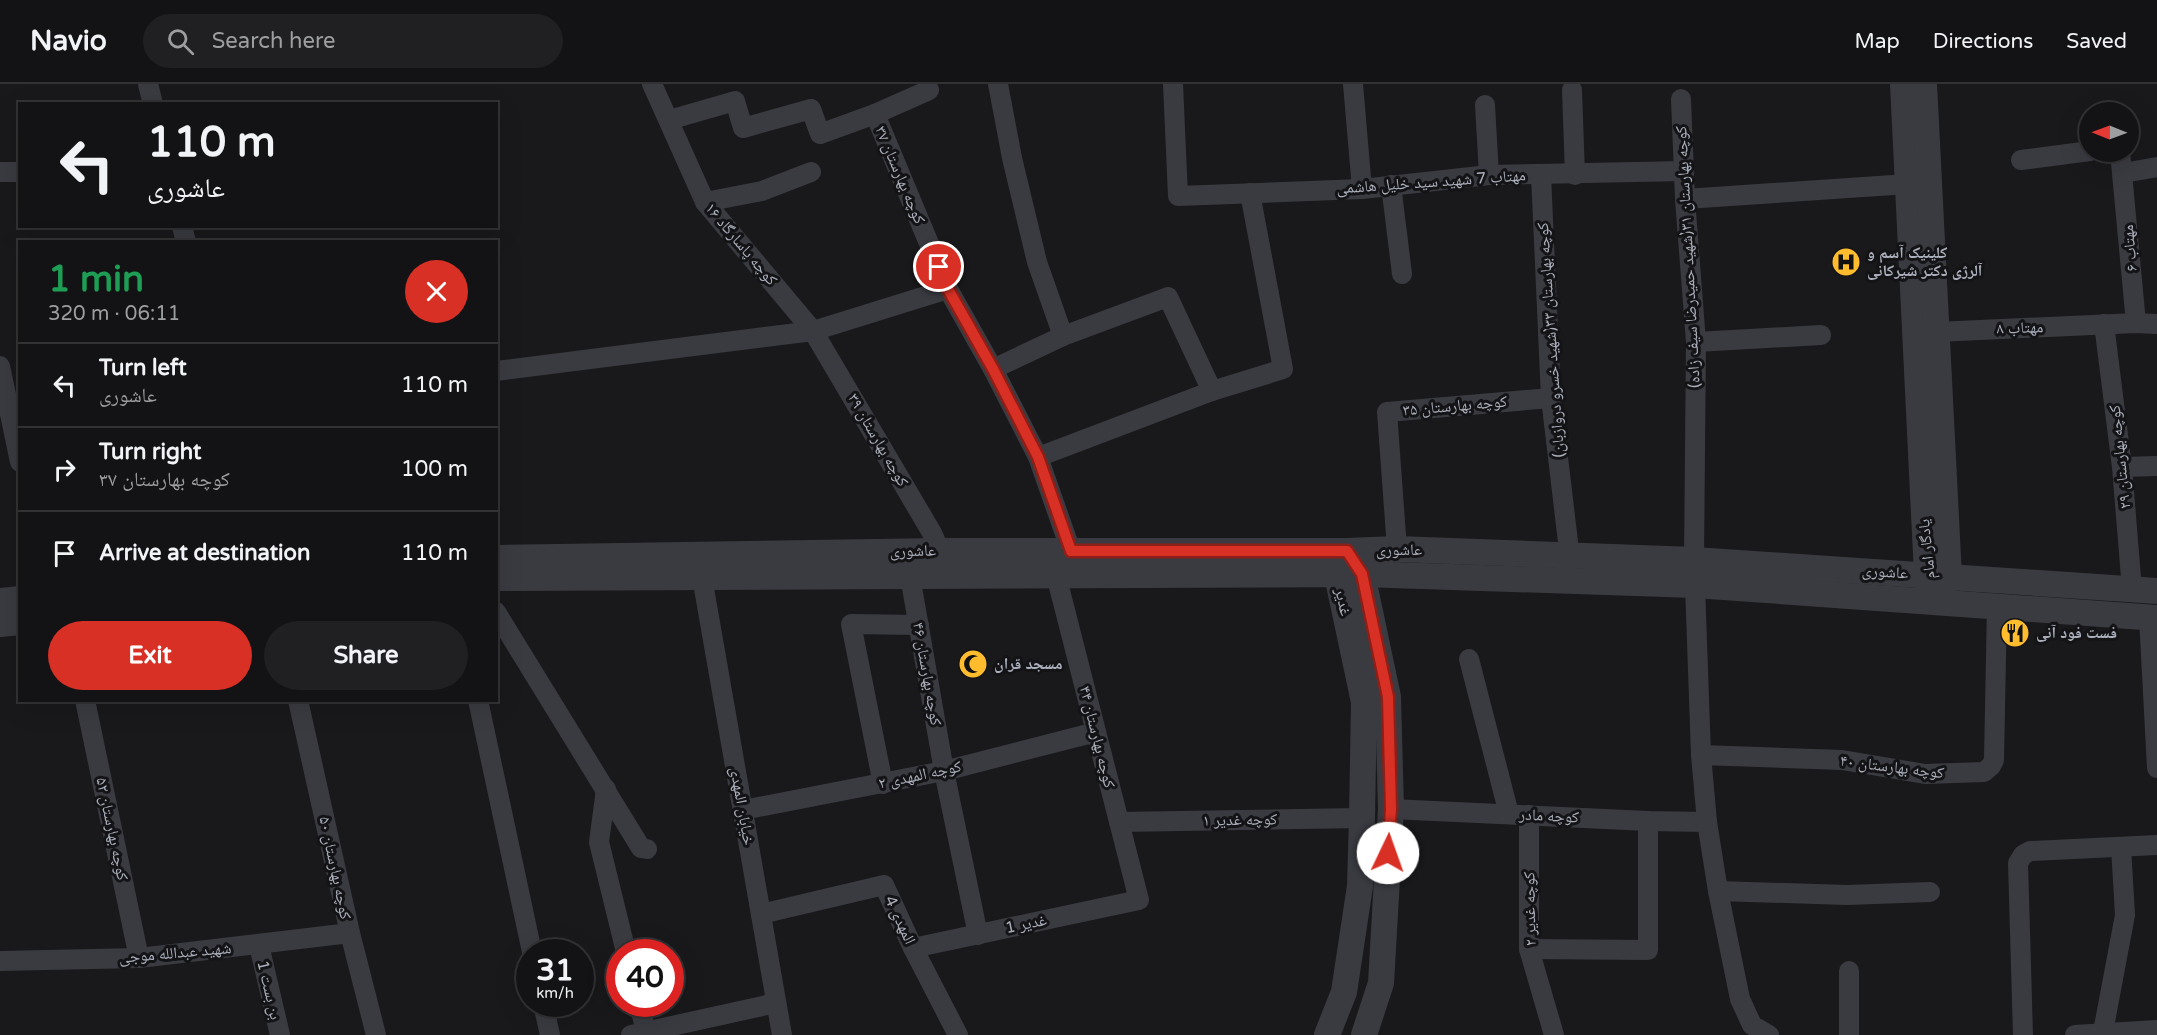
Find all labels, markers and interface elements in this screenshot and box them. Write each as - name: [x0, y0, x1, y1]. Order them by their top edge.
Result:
- search box: [143, 14, 563, 68]
- text: Navio: [30, 24, 107, 58]
- icon: search: [164, 25, 197, 58]
- text: Search here: [212, 28, 336, 54]
- text: Map: [1854, 29, 1900, 54]
- text: Directions: [1933, 29, 2033, 54]
- text: Saved: [2066, 29, 2127, 54]
- north arrow: [2079, 102, 2139, 162]
- map controls: [2079, 102, 2139, 162]
- text: 110 m: [147, 117, 276, 168]
- street label: کوچه بهارستان ۳۷: [870, 123, 930, 227]
- street label: کوچه بهارستان ۳۱(شهید حمیدرضا سیف زاده): [1671, 125, 1705, 389]
- icon: left: [48, 126, 126, 204]
- street label: مهتاب 7 شهید سید خلیل هاشمی: [1336, 165, 1526, 199]
- text: عاشوری: [147, 172, 225, 205]
- street label: کوچه پاسارگاد ۱۶: [701, 199, 782, 290]
- street label: کوچه بهارستان ۳۳(شهید خسرو دروازبان): [1533, 221, 1569, 458]
- street label: مهتاب ۶: [2118, 224, 2142, 272]
- pin: [913, 241, 964, 292]
- place label: کلینیک آسم و آلرژی دکتر شیرکانی: [1867, 243, 1983, 281]
- hospital icon: کلینیک آسم و آلرژی دکتر شیرکانی: [1830, 246, 1862, 278]
- icon: arrive: [922, 250, 955, 283]
- text: 1 min: [48, 258, 144, 301]
- button: close: [405, 260, 468, 323]
- text: 320 m · 06:11: [48, 302, 180, 326]
- street label: مهتاب ۸: [1996, 317, 2044, 339]
- text: Turn left: [99, 355, 187, 381]
- icon: left: [48, 369, 81, 402]
- text: 110 m: [401, 372, 468, 398]
- text: عاشوری: [99, 384, 157, 408]
- street label: کوچه بهارستان ۳۹: [843, 390, 913, 491]
- street label: کوچه بهارستان ۳۵: [1402, 391, 1508, 421]
- street label: کوچه بهارستان ۲۹: [2105, 404, 2135, 510]
- text: Turn right: [99, 439, 201, 465]
- icon: right: [48, 453, 81, 486]
- text: 100 m: [401, 456, 468, 482]
- text: کوچه بهارستان ۳۷: [99, 468, 230, 492]
- street label: یادگار امام: [1914, 518, 1940, 580]
- icon: arrive: [48, 537, 81, 570]
- text: Arrive at destination: [99, 540, 310, 566]
- text: 110 m: [401, 540, 468, 566]
- street label: عاشوری: [1376, 540, 1422, 560]
- street label: عاشوری: [890, 541, 936, 561]
- street label: عاشوری: [1861, 560, 1909, 584]
- street label: غدیر: [1330, 585, 1356, 618]
- restaurant icon: فست فود آنی: [1999, 617, 2031, 649]
- button: Exit: [48, 621, 252, 690]
- button: Share: [264, 621, 468, 690]
- street label: کوچه بهارستان ۴۶: [908, 621, 946, 728]
- place label: فست فود آنی: [2036, 623, 2117, 643]
- mosque icon: مسجد قران: [957, 648, 989, 680]
- place label: مسجد قران: [994, 654, 1063, 674]
- street label: کوچه بهارستان ۴۴: [1075, 684, 1119, 791]
- street label: کوچه بهارستان ۴۰: [1839, 751, 1946, 783]
- street label: کوچه المهدی ۲: [877, 756, 964, 794]
- street label: خیابان المهدی: [725, 765, 759, 847]
- street label: کوچه بهارستان ۵۲: [91, 776, 133, 883]
- street label: کوچه مادر: [1518, 804, 1580, 828]
- street label: کوچه غدیر ۱: [1202, 809, 1278, 831]
- street label: کوچه بهارستان ۵۰: [314, 815, 356, 922]
- position arrow: [1356, 821, 1420, 885]
- street label: کوچه غدیر ۲: [1519, 871, 1541, 947]
- street label: المهدی 4: [880, 892, 920, 948]
- street label: غدیر 1: [1003, 910, 1049, 938]
- street label: شهید عبدالله موجی: [118, 938, 232, 968]
- speed limit sign: 40: [606, 939, 684, 1017]
- text: 31: [536, 952, 574, 989]
- street label: بن بست 1: [252, 958, 286, 1022]
- text: km/h: [536, 984, 574, 1002]

